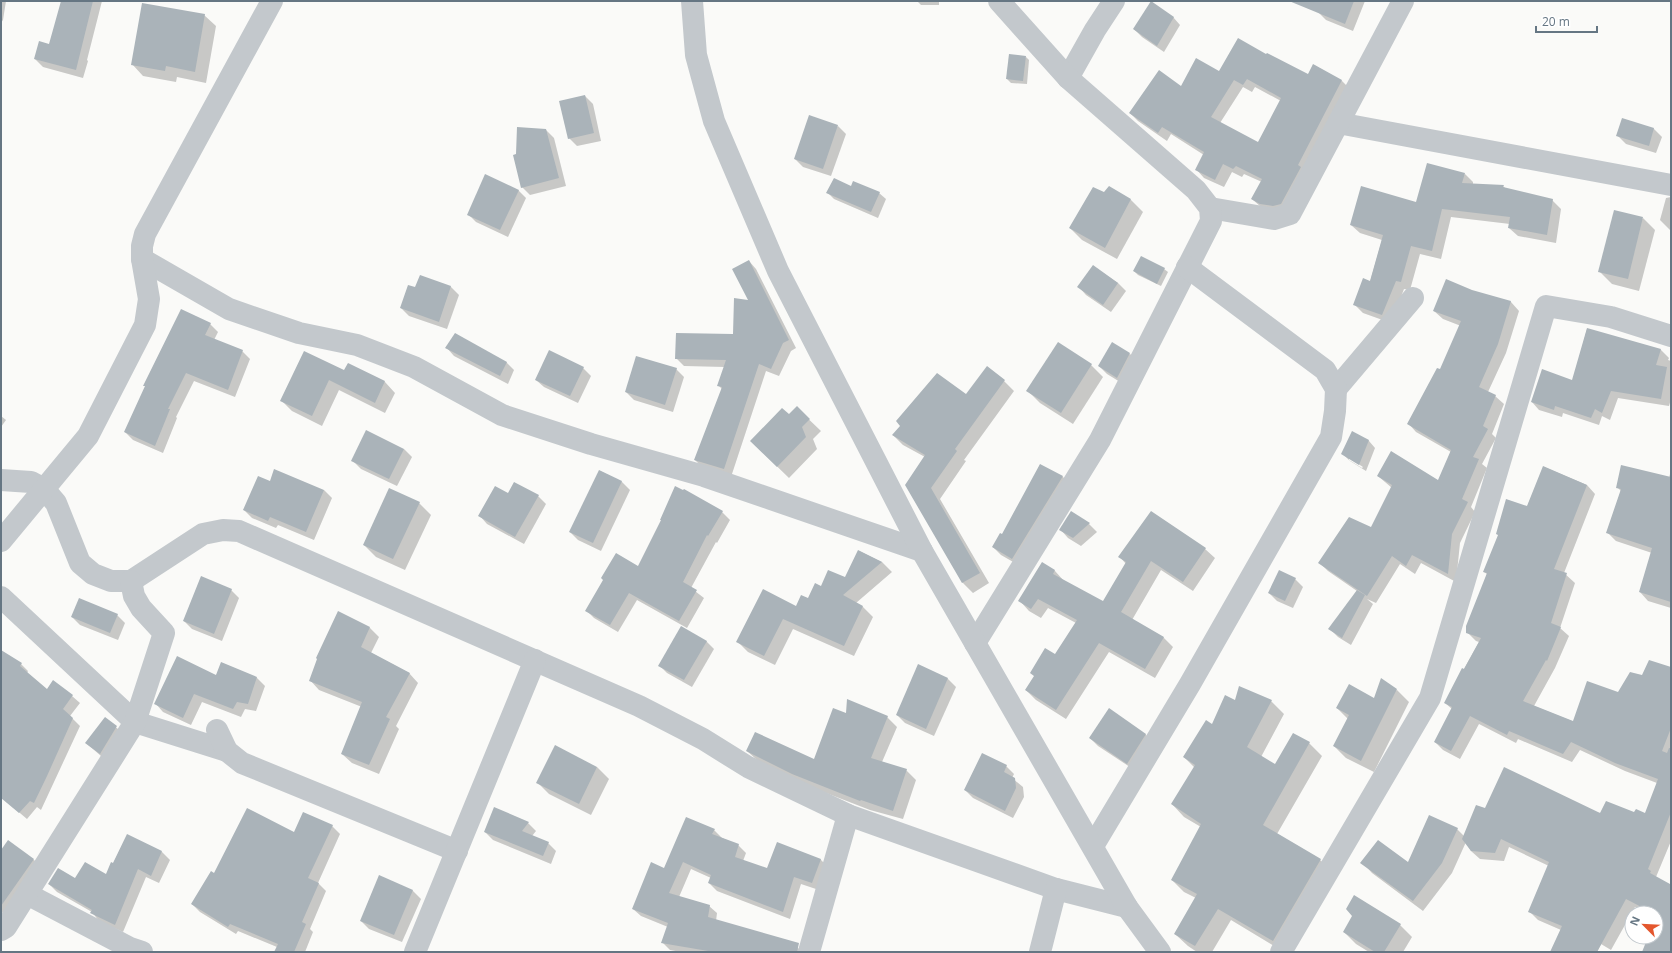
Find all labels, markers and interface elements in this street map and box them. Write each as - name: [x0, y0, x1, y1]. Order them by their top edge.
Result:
- scale bar: [1536, 8, 1597, 34]
- text: 20 m: [1542, 13, 1570, 30]
- north arrow: [1624, 905, 1664, 945]
- text: N: [1626, 914, 1643, 928]

